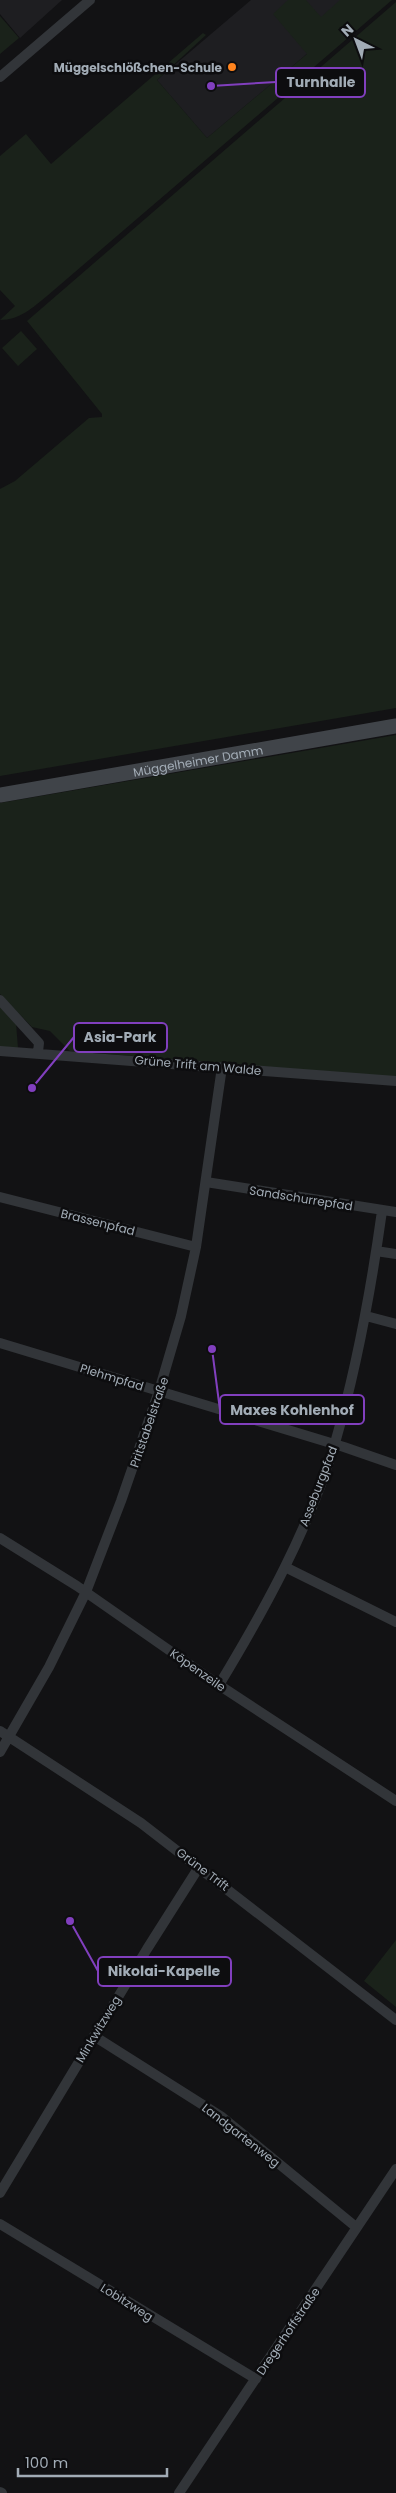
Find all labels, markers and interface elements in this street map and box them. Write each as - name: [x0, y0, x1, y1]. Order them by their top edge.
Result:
- north arrow: [331, 15, 381, 65]
- text: N: [337, 19, 358, 41]
- place label: Müggelschlößchen-Schule: [54, 59, 223, 76]
- marker: Müggelschlößchen-Schule: [226, 61, 238, 73]
- callout: Turnhalle: [276, 68, 365, 97]
- text: Turnhalle: [287, 72, 356, 92]
- street label: Müggelheimer Damm: [132, 741, 264, 780]
- callout: Asia-Park: [74, 1023, 167, 1052]
- text: Asia-Park: [84, 1027, 157, 1047]
- street label: Grüne Trift am Walde: [134, 1051, 262, 1079]
- street label: Sandschurrepfad: [248, 1181, 354, 1215]
- street label: Brassenpfad: [59, 1205, 137, 1239]
- street label: Plehmpfad: [78, 1359, 146, 1395]
- street label: Pritstabelstraße: [126, 1374, 172, 1470]
- callout: Maxes Kohlenhof: [220, 1395, 364, 1424]
- text: Maxes Kohlenhof: [230, 1400, 354, 1420]
- street label: Asseburgpfad: [295, 1443, 341, 1529]
- street label: Köpenzeile: [167, 1645, 229, 1695]
- street label: Grüne Trift: [173, 1844, 233, 1894]
- callout: Nikolai-Kapelle: [98, 1957, 231, 1986]
- text: Nikolai-Kapelle: [108, 1961, 221, 1981]
- street label: Minkwitzweg: [71, 1992, 125, 2066]
- street label: Landgartenweg: [198, 2099, 284, 2171]
- street label: Lobitzweg: [97, 2279, 157, 2325]
- street label: Dregerhoffstraße: [252, 2284, 324, 2378]
- scale bar: [18, 2446, 166, 2478]
- text: 100 m: [25, 2452, 68, 2473]

